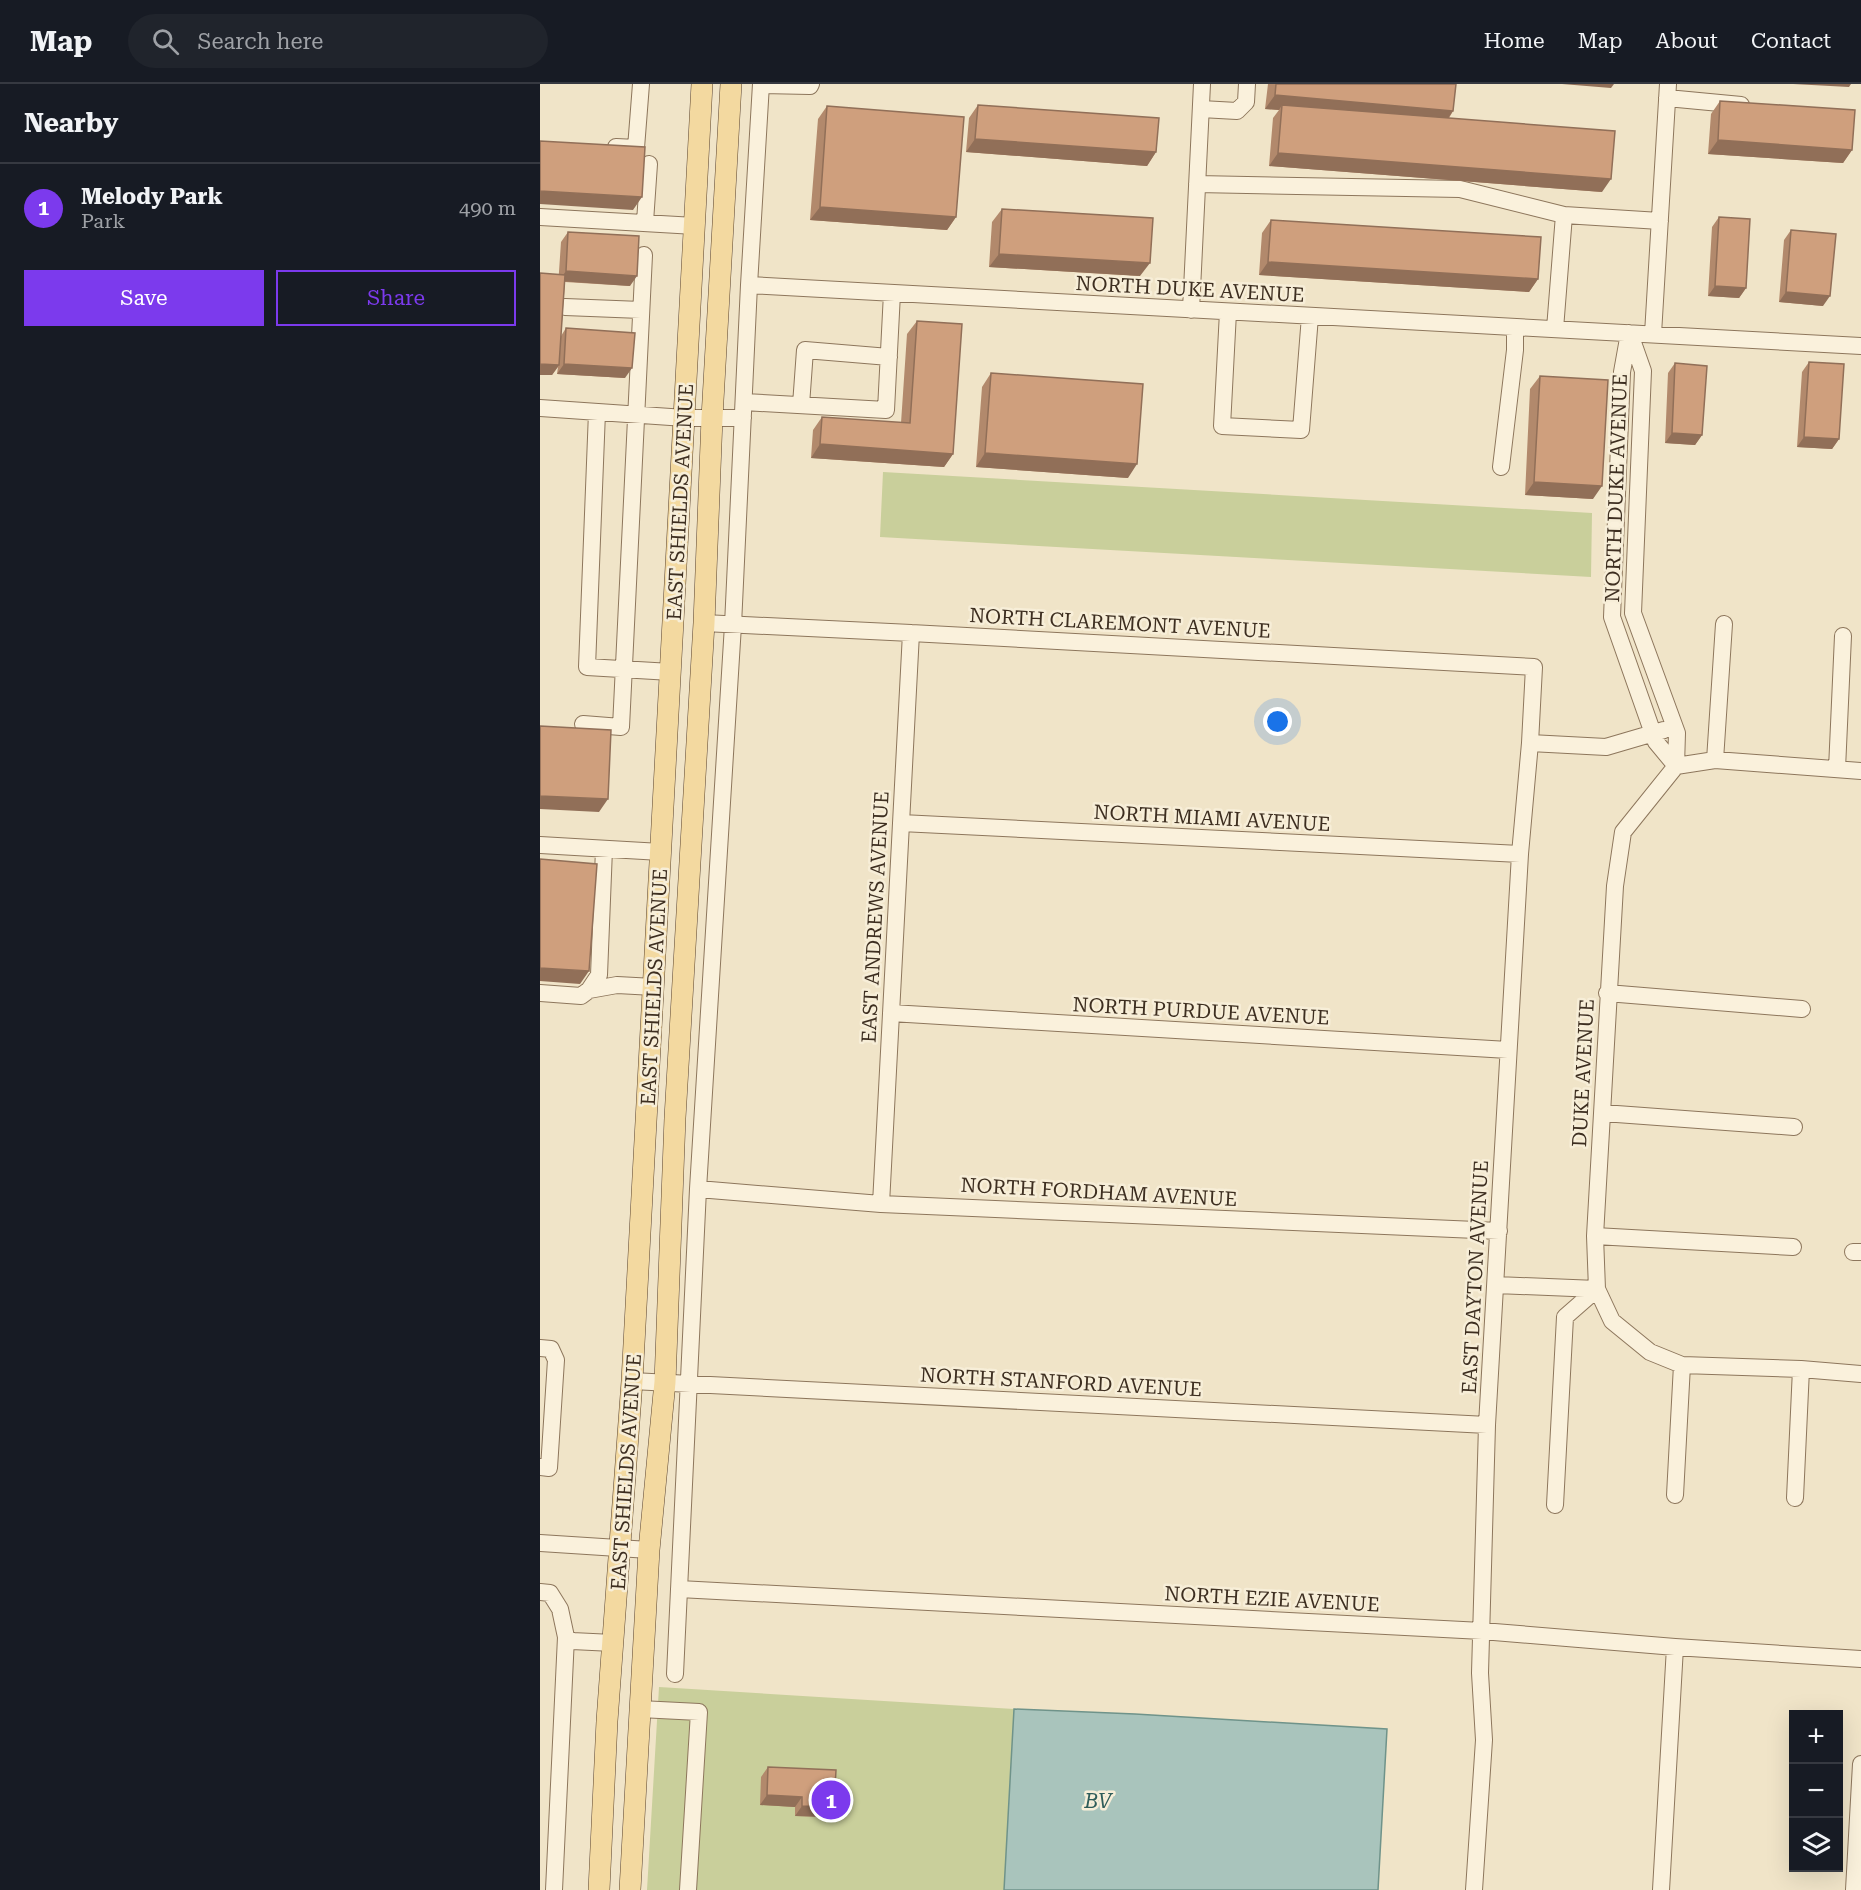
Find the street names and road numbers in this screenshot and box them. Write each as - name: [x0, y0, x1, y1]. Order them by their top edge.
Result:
- street label: NORTH DUKE AVENUE: [1075, 271, 1305, 307]
- street label: NORTH DUKE AVENUE: [1600, 373, 1632, 603]
- street label: EAST SHIELDS AVENUE: [662, 383, 698, 621]
- street label: NORTH CLAREMONT AVENUE: [969, 603, 1271, 643]
- street label: EAST ANDREWS AVENUE: [856, 790, 894, 1044]
- street label: NORTH MIAMI AVENUE: [1093, 800, 1331, 836]
- street label: EAST SHIELDS AVENUE: [636, 868, 672, 1106]
- street label: NORTH PURDUE AVENUE: [1072, 992, 1330, 1030]
- street label: DUKE AVENUE: [1567, 998, 1599, 1148]
- street label: EAST DAYTON AVENUE: [1457, 1160, 1493, 1394]
- street label: NORTH FORDHAM AVENUE: [960, 1173, 1238, 1211]
- street label: EAST SHIELDS AVENUE: [606, 1353, 646, 1591]
- street label: NORTH STANFORD AVENUE: [920, 1363, 1202, 1401]
- street label: NORTH EZIE AVENUE: [1164, 1581, 1380, 1617]

